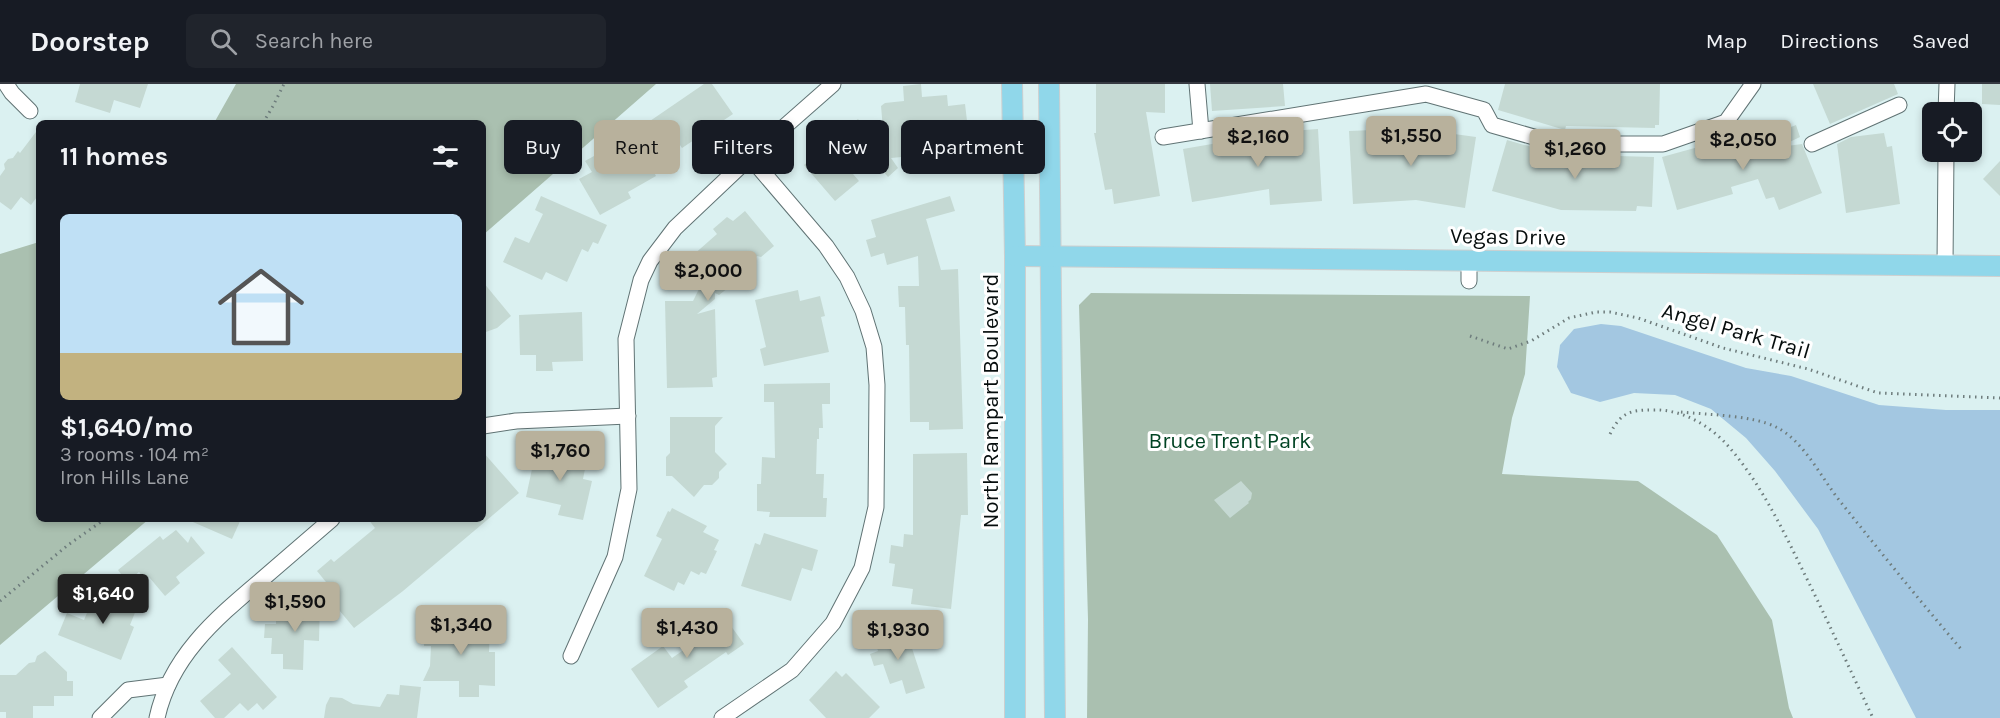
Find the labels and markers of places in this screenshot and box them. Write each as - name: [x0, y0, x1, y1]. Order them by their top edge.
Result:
- pin: $1,550: [1362, 116, 1460, 167]
- pin: $2,160: [1209, 117, 1307, 168]
- pin: $2,050: [1694, 120, 1792, 171]
- pin: $1,260: [1526, 129, 1624, 180]
- pin: $2,000: [659, 251, 757, 302]
- pin: $1,760: [511, 431, 609, 482]
- pin: $1,640: [54, 574, 152, 625]
- pin: $1,590: [246, 582, 344, 633]
- pin: $1,340: [412, 605, 510, 656]
- pin: $1,430: [638, 608, 736, 659]
- pin: $1,930: [849, 610, 947, 661]

